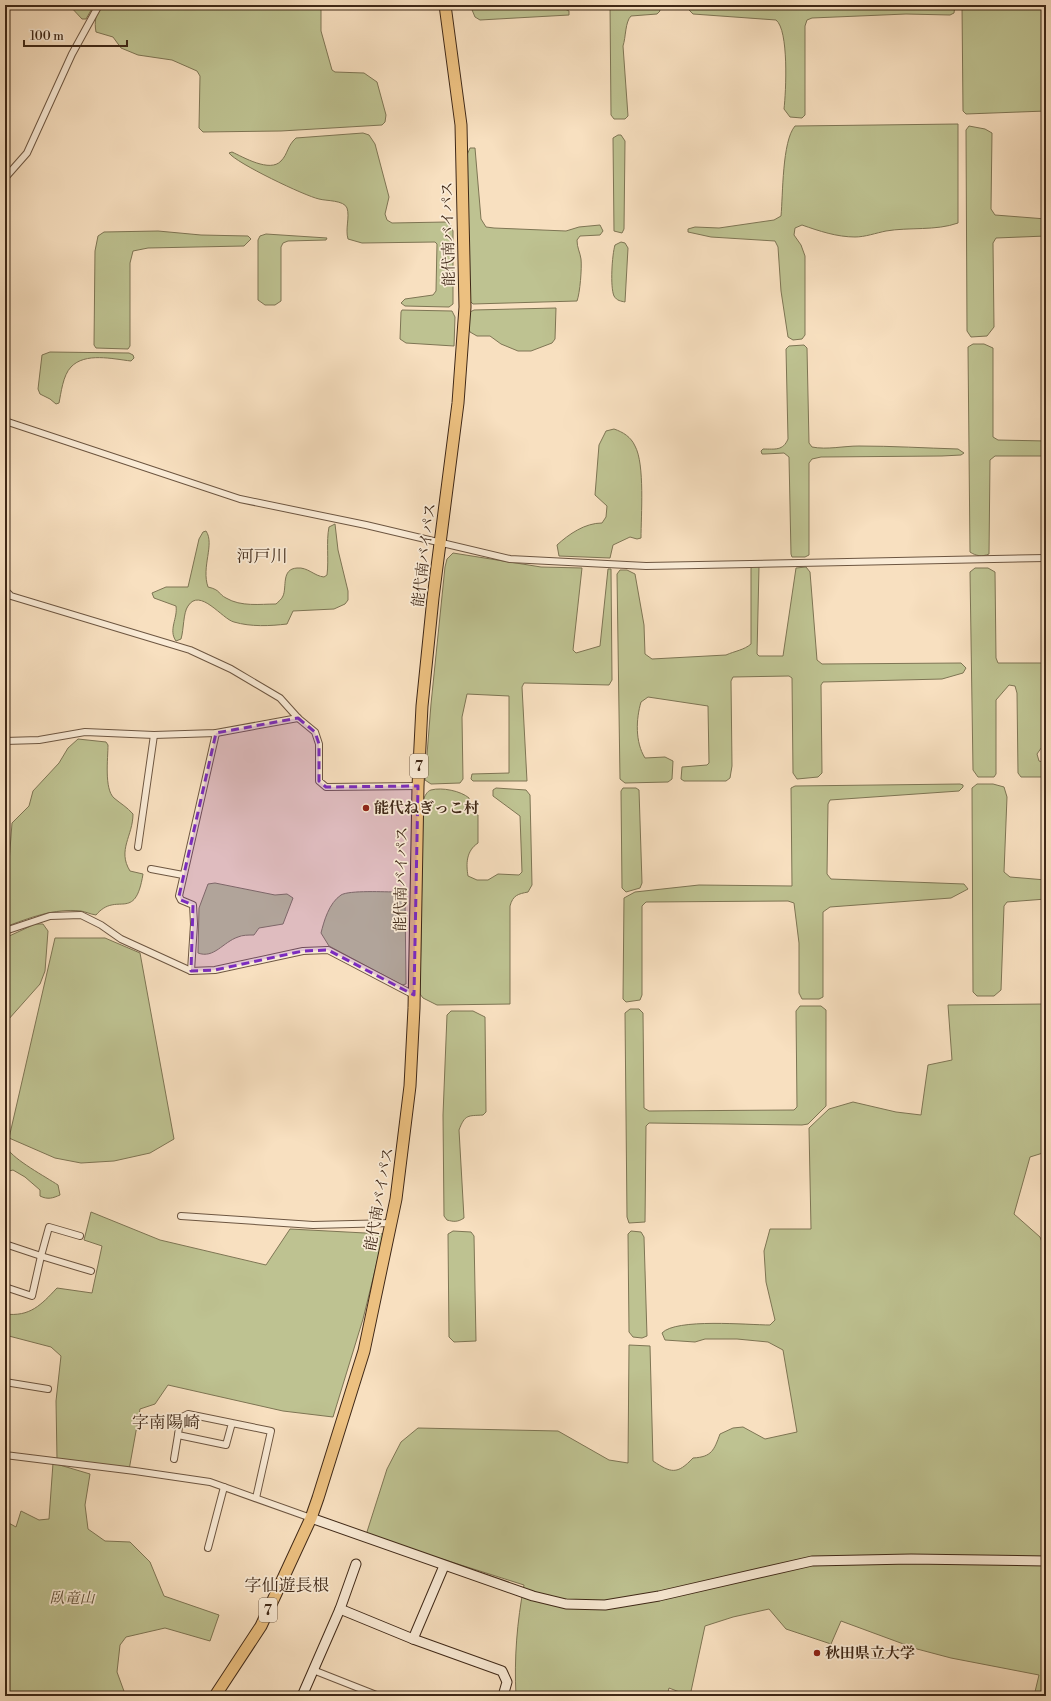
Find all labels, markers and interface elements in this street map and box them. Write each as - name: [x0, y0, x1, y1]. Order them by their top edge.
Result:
- scale bar: [24, 22, 127, 48]
- text: 100 m: [30, 29, 64, 44]
- street label: 能代南バイパス: [438, 181, 459, 287]
- street label: 能代南バイパス: [409, 502, 440, 608]
- district label: 河戸川: [237, 546, 288, 568]
- road number: 7: [410, 754, 428, 778]
- place label: 能代ねぎっこ村: [374, 799, 479, 818]
- marker: 能代ねぎっこ村: [361, 803, 371, 813]
- street label: 能代南バイパス: [391, 826, 412, 932]
- street label: 能代南バイパス: [361, 1146, 398, 1252]
- district label: 字南陽崎: [132, 1412, 200, 1434]
- district label: 字仙遊長根: [245, 1575, 330, 1597]
- park label: 臥竜山: [49, 1589, 95, 1608]
- road number: 7: [259, 1598, 277, 1622]
- place label: 秋田県立大学: [825, 1644, 915, 1663]
- marker: 秋田県立大学: [812, 1648, 822, 1658]

